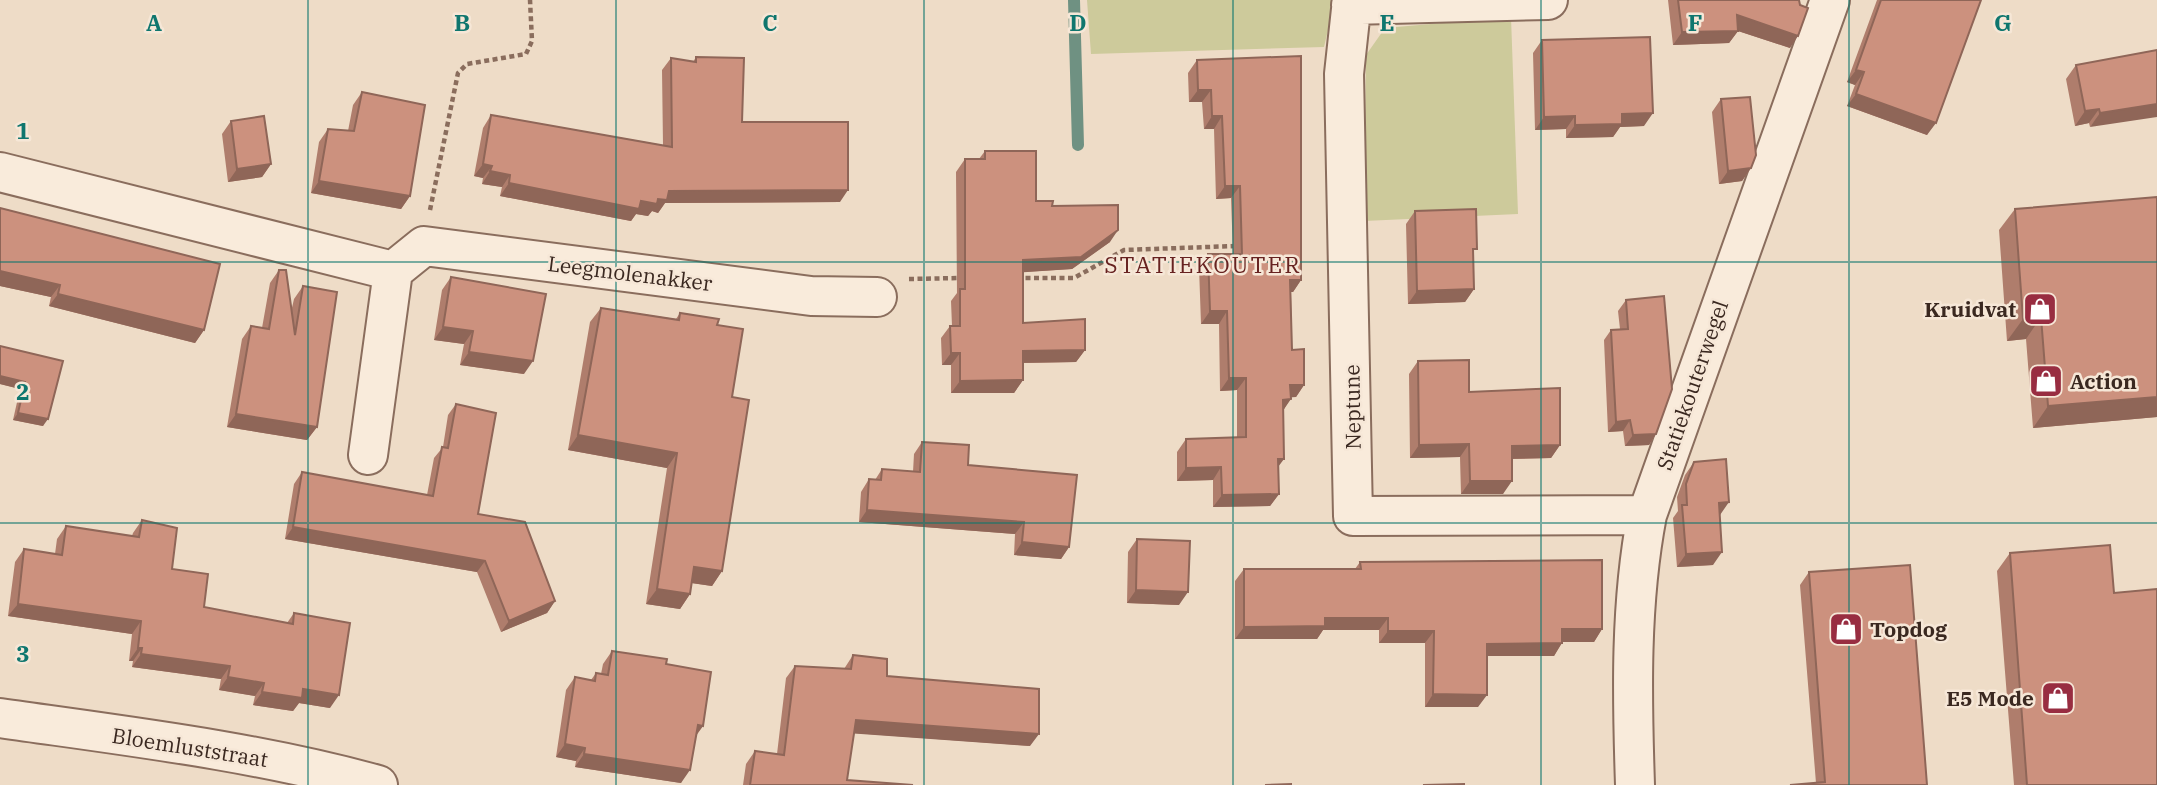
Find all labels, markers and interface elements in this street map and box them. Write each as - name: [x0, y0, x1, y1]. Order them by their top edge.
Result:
- text: A: [146, 7, 162, 37]
- text: B: [454, 7, 470, 37]
- text: C: [762, 7, 778, 37]
- text: D: [1069, 7, 1087, 37]
- text: E: [1379, 7, 1395, 37]
- text: F: [1688, 7, 1702, 37]
- text: G: [1994, 7, 2012, 37]
- text: 1: [16, 115, 30, 145]
- street label: Leegmolenakker: [546, 249, 715, 297]
- district label: STATIEKOUTER: [1104, 249, 1302, 279]
- shop icon: Kruidvat: [2021, 290, 2059, 328]
- place label: Kruidvat: [1924, 295, 2016, 323]
- street label: Statiekouterwegel: [1650, 296, 1734, 474]
- shop icon: Action: [2027, 362, 2065, 400]
- street label: Neptune: [1337, 364, 1367, 450]
- place label: Action: [2070, 367, 2137, 395]
- text: 2: [16, 376, 30, 406]
- shop icon: Topdog: [1827, 610, 1865, 648]
- place label: Topdog: [1870, 615, 1948, 643]
- text: 3: [16, 638, 30, 668]
- shop icon: E5 Mode: [2039, 679, 2077, 717]
- place label: E5 Mode: [1946, 684, 2034, 712]
- street label: Bloemluststraat: [110, 721, 270, 773]

